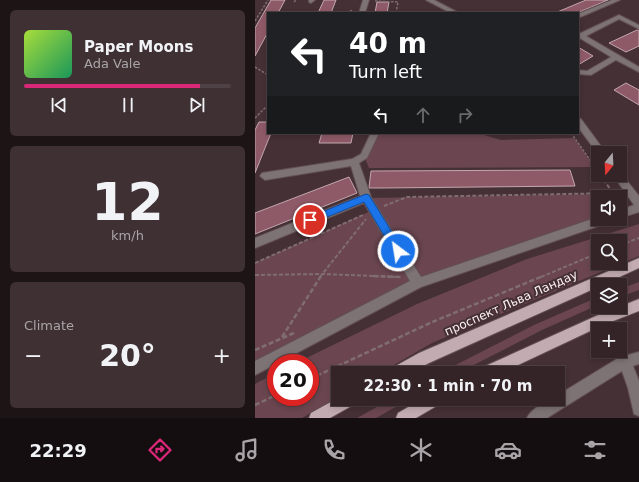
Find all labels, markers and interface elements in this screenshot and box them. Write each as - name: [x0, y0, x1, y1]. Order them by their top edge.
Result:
- text: 40 m: [349, 27, 427, 60]
- icon: left: [283, 28, 335, 80]
- text: Paper Moons: [84, 38, 193, 56]
- text: Ada Vale: [84, 56, 140, 71]
- text: Turn left: [349, 61, 422, 82]
- icon: previous: [48, 94, 70, 116]
- icon: pause: [117, 94, 139, 116]
- icon: next: [186, 94, 208, 116]
- icon: left: [370, 104, 392, 126]
- icon: ahead: [412, 104, 434, 126]
- icon: right: [454, 104, 476, 126]
- north arrow: [591, 146, 627, 182]
- map controls: [591, 146, 627, 358]
- text: 12: [91, 172, 164, 232]
- button: sound: [591, 190, 627, 226]
- pin: [293, 203, 327, 237]
- icon: arrive: [299, 209, 321, 231]
- text: km/h: [111, 228, 144, 243]
- position arrow: [377, 230, 419, 272]
- button: search: [591, 234, 627, 270]
- street label: проспект Льва Ландау: [442, 267, 580, 339]
- button: layers: [591, 278, 627, 314]
- text: Climate: [24, 318, 74, 333]
- button: +: [591, 322, 627, 358]
- text: 20°: [99, 338, 156, 373]
- text: −: [24, 343, 42, 368]
- text: +: [213, 343, 231, 368]
- speed limit sign: 20: [267, 354, 319, 406]
- text: 22:30 · 1 min · 70 m: [364, 377, 532, 395]
- icon: directions: [146, 436, 174, 464]
- icon: music: [233, 436, 261, 464]
- icon: phone: [320, 436, 348, 464]
- icon: climate: [407, 436, 435, 464]
- icon: car: [494, 436, 522, 464]
- icon: filters: [581, 436, 609, 464]
- text: 22:29: [30, 440, 87, 461]

